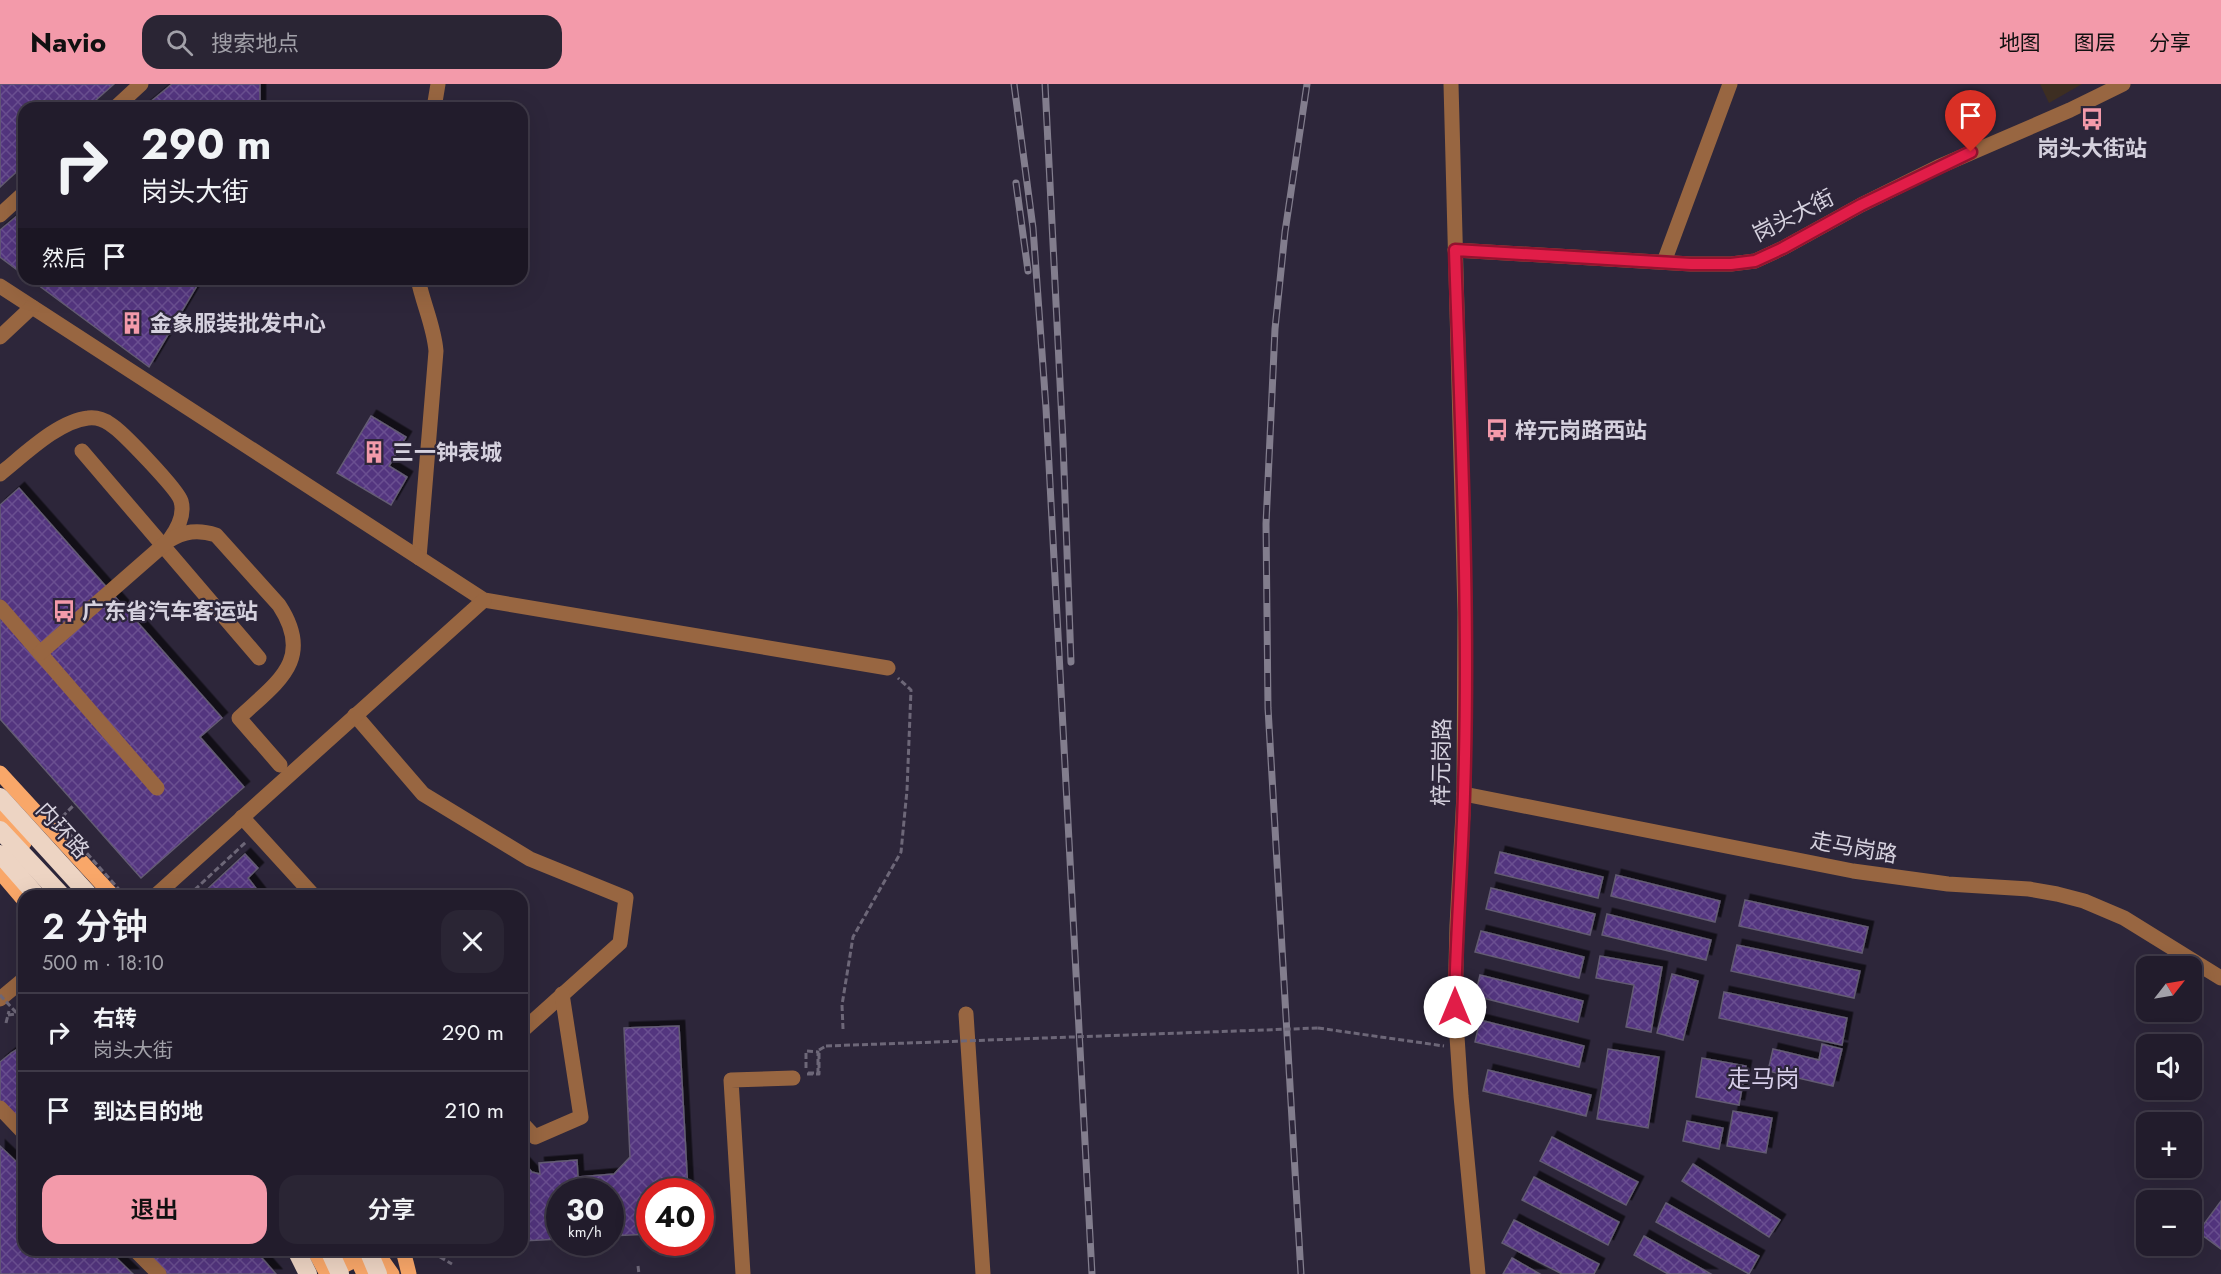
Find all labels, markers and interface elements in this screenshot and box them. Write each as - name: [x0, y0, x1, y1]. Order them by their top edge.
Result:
- search box: [142, 15, 562, 69]
- text: Navio: [30, 22, 106, 63]
- icon: search: [163, 26, 196, 59]
- text: 搜索地点: [211, 27, 299, 59]
- text: 地图: [1999, 28, 2041, 58]
- text: 图层: [2074, 28, 2116, 58]
- text: 分享: [2149, 28, 2191, 58]
- pin: [1945, 90, 1996, 152]
- icon: arrive: [1954, 99, 1987, 132]
- bus stop icon: 岗头大街站: [2079, 106, 2105, 132]
- text: 290 m: [141, 114, 272, 175]
- icon: right: [42, 126, 120, 204]
- place label: 岗头大街站: [2037, 132, 2147, 164]
- text: 岗头大街: [141, 172, 249, 211]
- street label: 岗头大街: [1747, 181, 1839, 249]
- icon: arrive: [98, 240, 131, 273]
- text: 然后: [42, 242, 86, 274]
- place label: 金象服装批发中心: [150, 307, 326, 339]
- building icon: 金象服装批发中心: [119, 310, 145, 336]
- place label: 梓元岗路西站: [1515, 414, 1647, 446]
- bus stop icon: 梓元岗路西站: [1484, 417, 1510, 443]
- place label: 三一钟表城: [392, 436, 502, 468]
- building icon: 三一钟表城: [361, 439, 387, 465]
- place label: 广东省汽车客运站: [82, 595, 258, 627]
- bus stop icon: 广东省汽车客运站: [51, 598, 77, 624]
- street label: 梓元岗路: [1424, 718, 1458, 806]
- street label: 内环路: [29, 795, 97, 865]
- street label: 走马岗路: [1808, 824, 1900, 870]
- text: 2 分钟: [42, 900, 147, 952]
- button: close: [441, 910, 504, 973]
- text: 500 m · 18:10: [42, 949, 164, 978]
- north arrow: [2136, 956, 2202, 1022]
- map controls: [2136, 956, 2202, 1256]
- position arrow: [1423, 975, 1487, 1039]
- text: 右转: [93, 1002, 137, 1034]
- icon: right: [42, 1016, 75, 1049]
- text: 290 m: [442, 1016, 504, 1048]
- button: sound: [2136, 1034, 2202, 1100]
- text: 岗头大街: [93, 1036, 173, 1065]
- district label: 走马岗: [1727, 1061, 1799, 1096]
- icon: arrive: [42, 1094, 75, 1127]
- text: 210 m: [445, 1094, 504, 1126]
- text: 到达目的地: [93, 1095, 203, 1127]
- button: +: [2136, 1112, 2202, 1178]
- button: 退出: [42, 1175, 267, 1244]
- button: 分享: [279, 1175, 504, 1244]
- speed limit sign: 40: [636, 1178, 714, 1256]
- text: 30: [566, 1188, 604, 1231]
- button: −: [2136, 1190, 2202, 1256]
- text: km/h: [568, 1221, 602, 1243]

